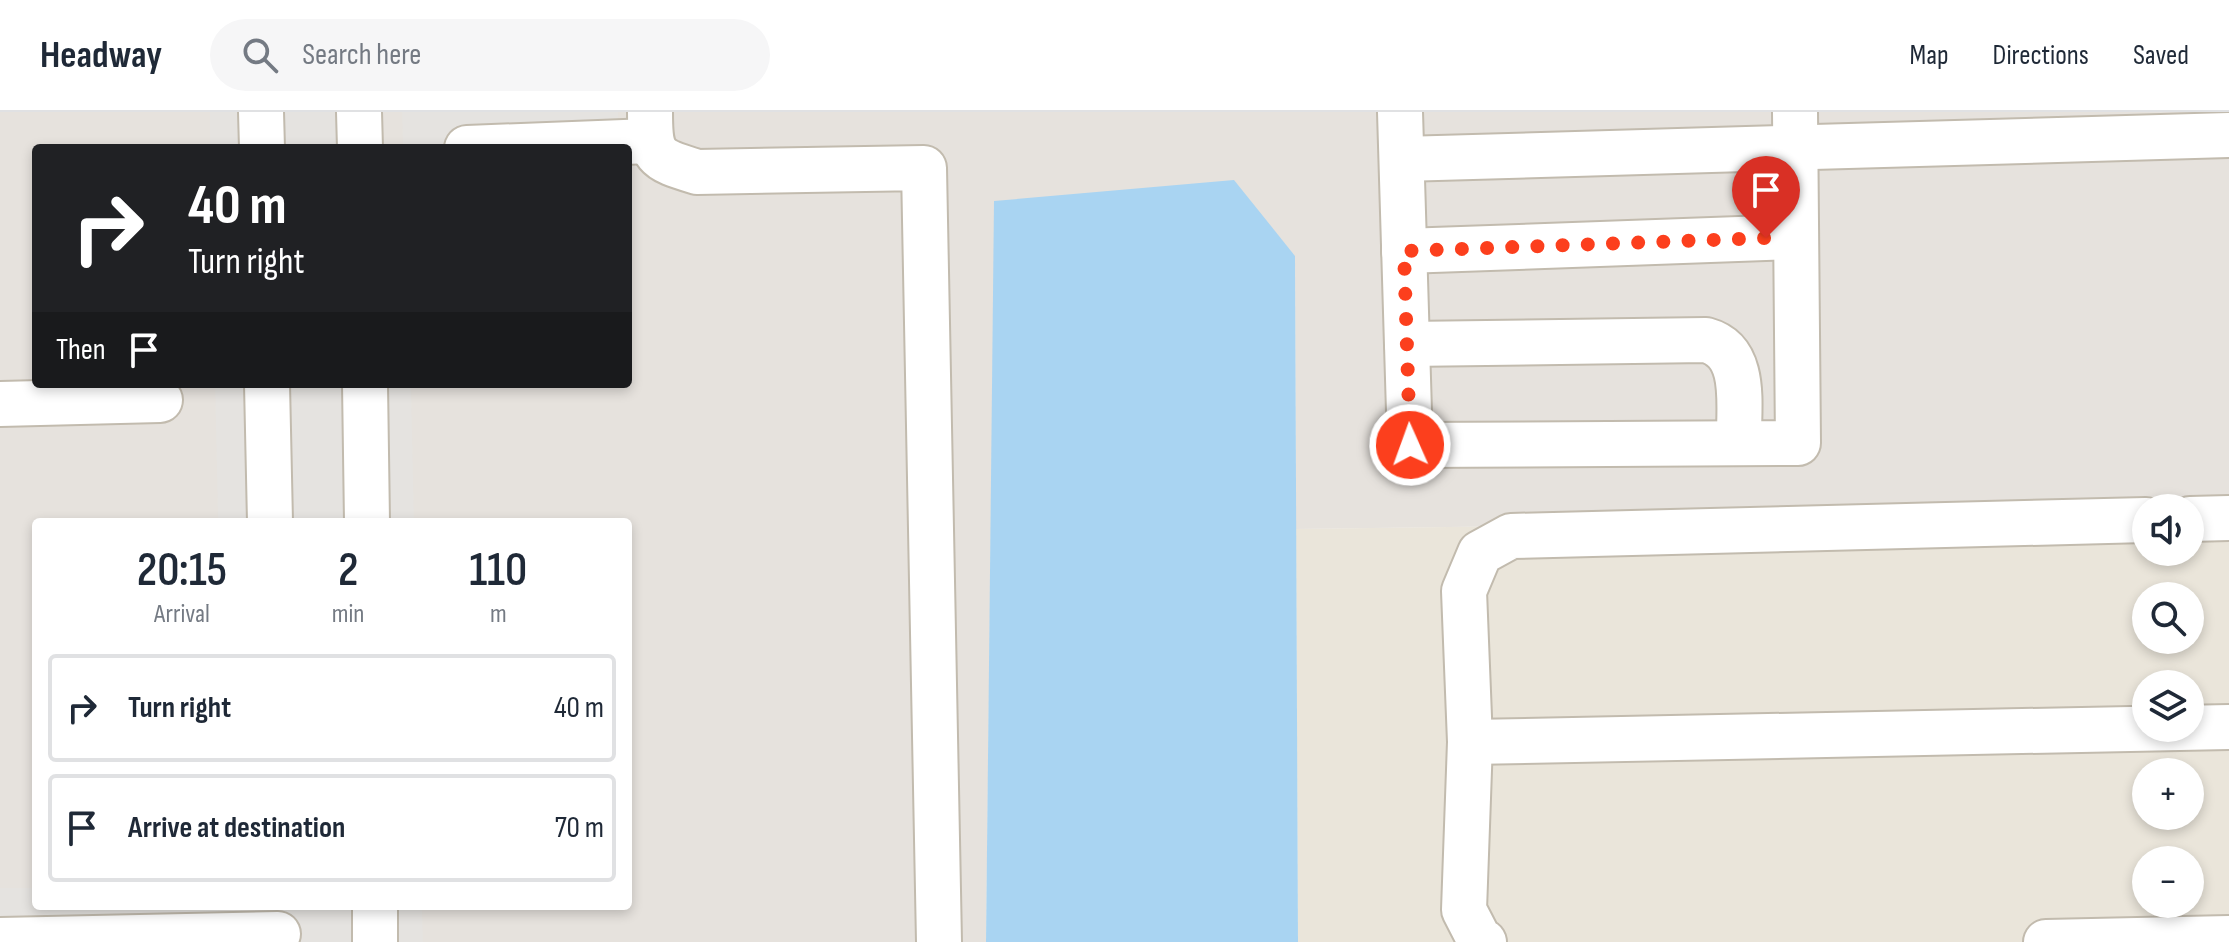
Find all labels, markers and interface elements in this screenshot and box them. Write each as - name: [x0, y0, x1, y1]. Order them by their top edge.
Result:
- search box: [210, 19, 770, 91]
- text: Headway: [40, 33, 162, 78]
- icon: search: [238, 33, 282, 77]
- text: Search here: [302, 37, 421, 73]
- text: Map: [1910, 39, 1949, 72]
- text: Directions: [1993, 39, 2089, 72]
- text: Saved: [2133, 39, 2189, 72]
- pin: [1732, 156, 1800, 238]
- icon: arrive: [1744, 168, 1788, 212]
- text: 40 m: [188, 173, 287, 240]
- icon: right: [56, 176, 160, 280]
- text: Turn right: [188, 241, 305, 284]
- icon: arrive: [122, 328, 166, 372]
- text: Then: [56, 332, 106, 368]
- position arrow: [1368, 403, 1452, 487]
- map controls: [2132, 494, 2204, 918]
- button: sound: [2132, 494, 2204, 566]
- text: 20:15: [137, 542, 227, 599]
- text: 2: [338, 542, 358, 599]
- text: 110: [469, 542, 527, 599]
- button: search: [2132, 582, 2204, 654]
- text: Arrival: [154, 599, 210, 630]
- text: min: [332, 599, 364, 630]
- text: m: [490, 599, 507, 630]
- button: layers: [2132, 670, 2204, 742]
- icon: right: [60, 686, 104, 730]
- text: Turn right: [128, 690, 231, 726]
- text: 40 m: [554, 690, 604, 726]
- button: +: [2132, 758, 2204, 830]
- icon: arrive: [60, 806, 104, 850]
- text: Arrive at destination: [128, 810, 345, 846]
- text: 70 m: [555, 810, 604, 846]
- button: −: [2132, 846, 2204, 918]

